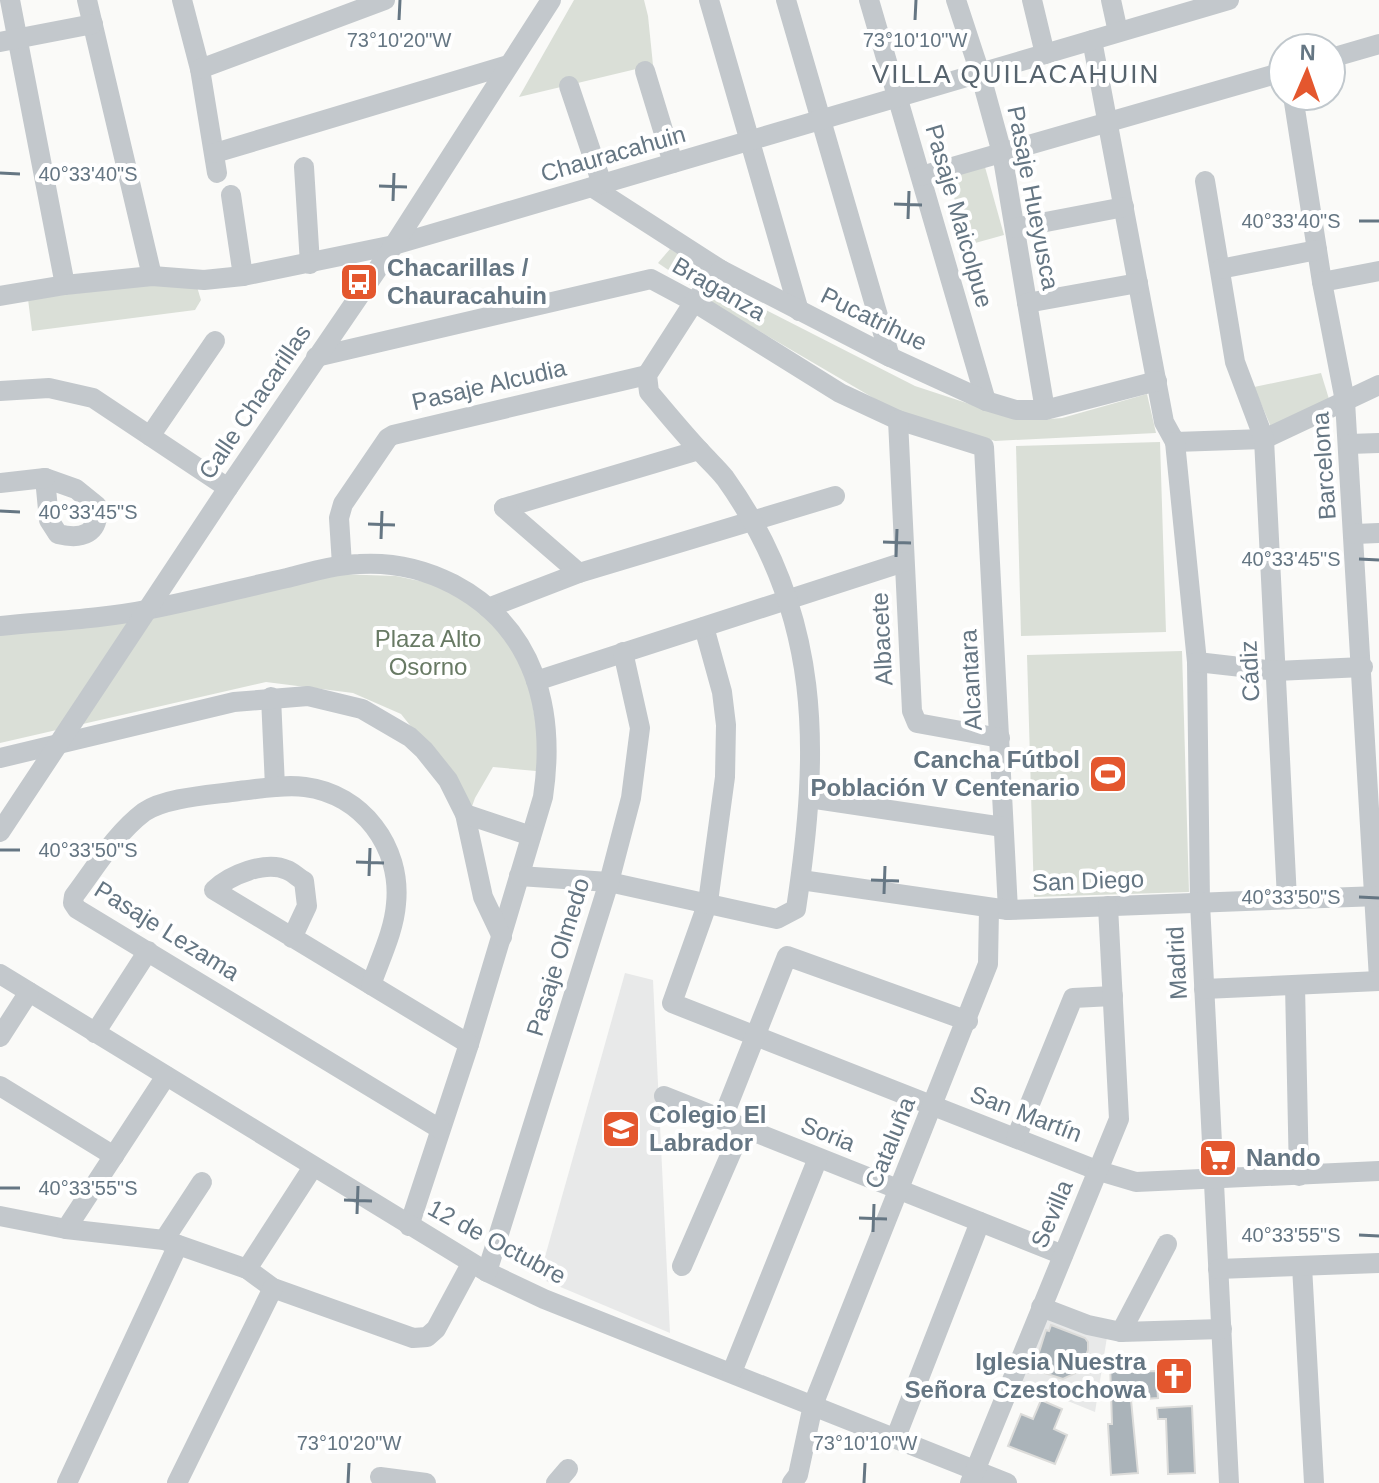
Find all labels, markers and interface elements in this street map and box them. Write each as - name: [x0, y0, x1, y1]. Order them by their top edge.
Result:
- text: 73°10'20"W: [347, 29, 451, 51]
- text: 73°10'10"W: [863, 29, 967, 51]
- north arrow: [1267, 32, 1347, 112]
- text: N: [1299, 40, 1316, 65]
- district label: VILLA QUILACAHUIN: [872, 59, 1160, 89]
- street label: Pasaje Hueyusca: [1002, 104, 1065, 293]
- street label: Chauracahuin: [537, 120, 688, 187]
- street label: Pasaje Maicolpue: [920, 121, 999, 311]
- text: 40°33'40"S: [39, 163, 138, 185]
- text: 40°33'40"S: [1242, 210, 1341, 232]
- street label: Braganza: [668, 251, 771, 326]
- place label: Chacarillas / Chauracahuin: [387, 254, 547, 309]
- bus stop icon: Chacarillas / Chauracahuin: [338, 261, 380, 303]
- street label: Pucatrihue: [817, 281, 932, 356]
- street label: Calle Chacarillas: [193, 320, 316, 484]
- street label: Pasaje Alcudia: [409, 354, 569, 415]
- street label: Barcelona: [1306, 411, 1341, 521]
- text: 40°33'45"S: [39, 501, 138, 523]
- text: 40°33'45"S: [1242, 548, 1341, 570]
- street label: Albacete: [866, 592, 897, 686]
- park label: Plaza Alto Osorno: [375, 625, 481, 680]
- street label: Alcantara: [954, 628, 987, 731]
- street label: Cádiz: [1234, 640, 1265, 702]
- place label: Cancha Fútbol Población V Centenario: [811, 746, 1080, 801]
- sports icon: Cancha Fútbol Población V Centenario: [1087, 753, 1129, 795]
- text: 40°33'50"S: [39, 839, 138, 861]
- street label: San Diego: [1032, 865, 1144, 896]
- street label: Pasaje Olmedo: [521, 874, 594, 1039]
- street label: Pasaje Lezama: [90, 875, 245, 986]
- text: 40°33'50"S: [1242, 886, 1341, 908]
- street label: Madrid: [1161, 926, 1192, 1000]
- street label: San Martín: [967, 1080, 1086, 1147]
- street label: Cataluña: [859, 1093, 920, 1192]
- place label: Colegio El Labrador: [649, 1101, 766, 1156]
- school or university icon: Colegio El Labrador: [600, 1108, 642, 1150]
- street label: Soria: [797, 1111, 860, 1157]
- supermarket icon: Nando: [1197, 1137, 1239, 1179]
- place label: Nando: [1246, 1144, 1321, 1171]
- street label: Sevilla: [1025, 1175, 1078, 1252]
- text: 40°33'55"S: [39, 1177, 138, 1199]
- street label: 12 de Octubre: [424, 1194, 571, 1289]
- text: 40°33'55"S: [1242, 1224, 1341, 1246]
- place label: Iglesia Nuestra Señora Czestochowa: [905, 1348, 1147, 1403]
- church icon: Iglesia Nuestra Señora Czestochowa: [1153, 1355, 1195, 1397]
- text: 73°10'20"W: [297, 1432, 401, 1454]
- text: 73°10'10"W: [813, 1432, 917, 1454]

